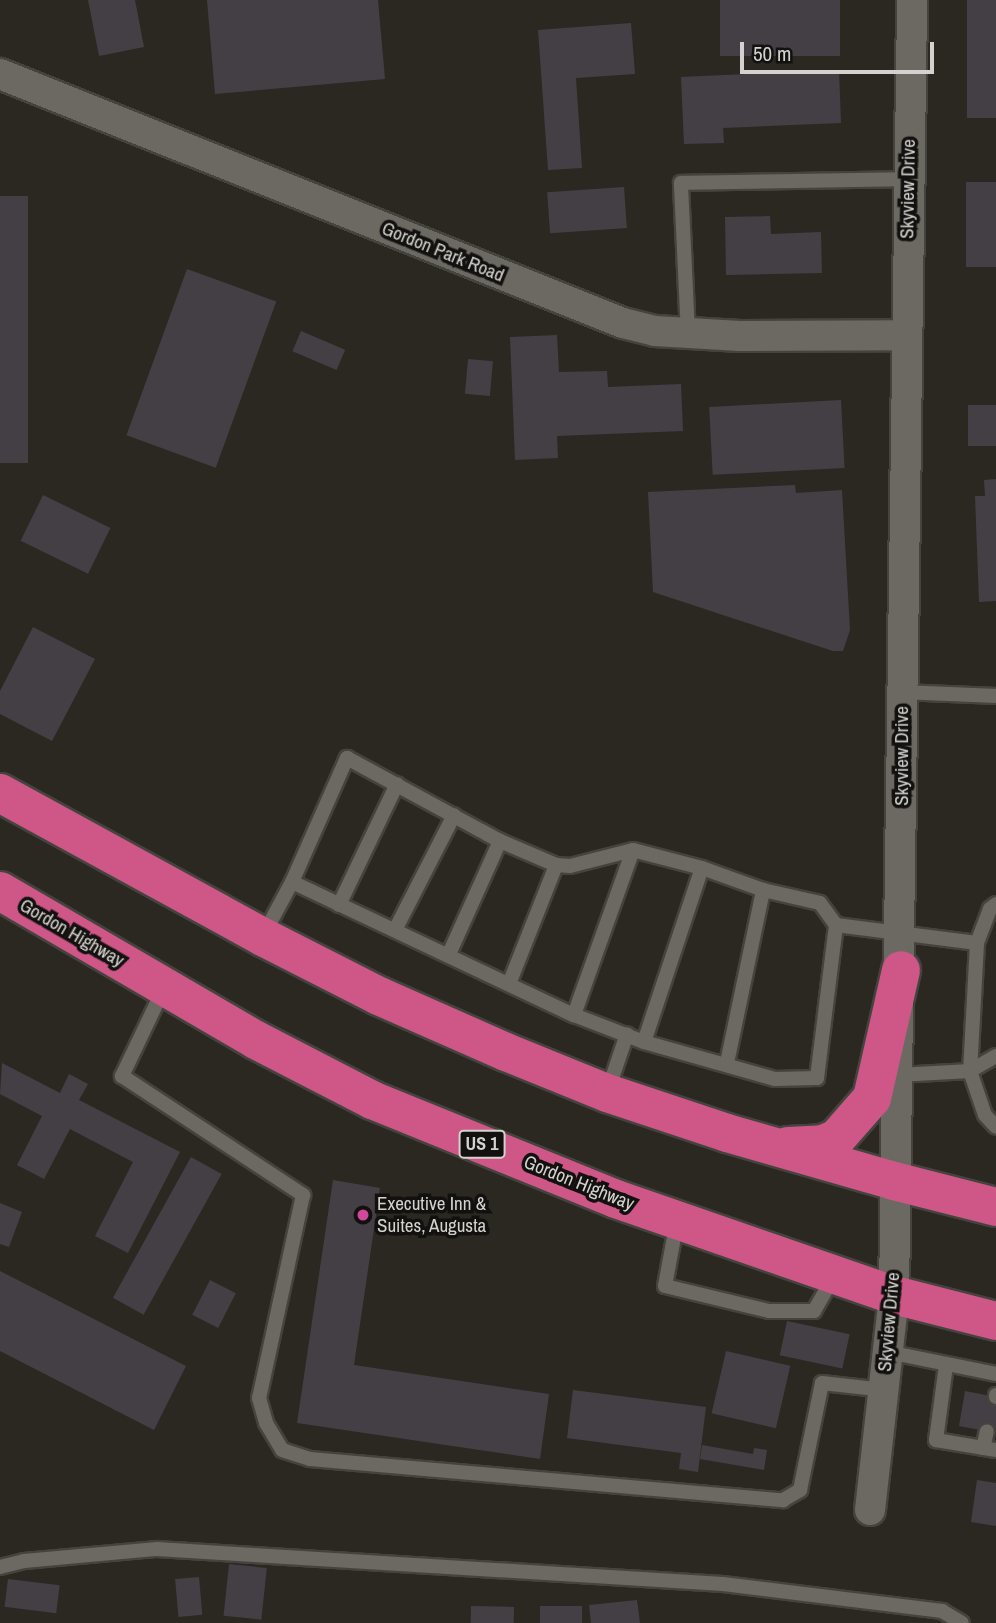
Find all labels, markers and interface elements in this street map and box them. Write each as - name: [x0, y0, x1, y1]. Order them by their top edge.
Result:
- scale bar: [744, 28, 938, 72]
- text: 50 m: [753, 39, 791, 68]
- street label: Skyview Drive: [896, 139, 920, 239]
- street label: Gordon Park Road: [379, 217, 507, 287]
- street label: Skyview Drive: [891, 706, 913, 806]
- street label: Gordon Highway: [16, 894, 128, 972]
- road number: US 1: [458, 1129, 506, 1158]
- street label: Gordon Highway: [521, 1151, 637, 1215]
- place label: Executive Inn & Suites, Augusta: [377, 1193, 487, 1237]
- marker: Executive Inn & Suites, Augusta: [355, 1207, 371, 1223]
- street label: Skyview Drive: [873, 1271, 905, 1373]

